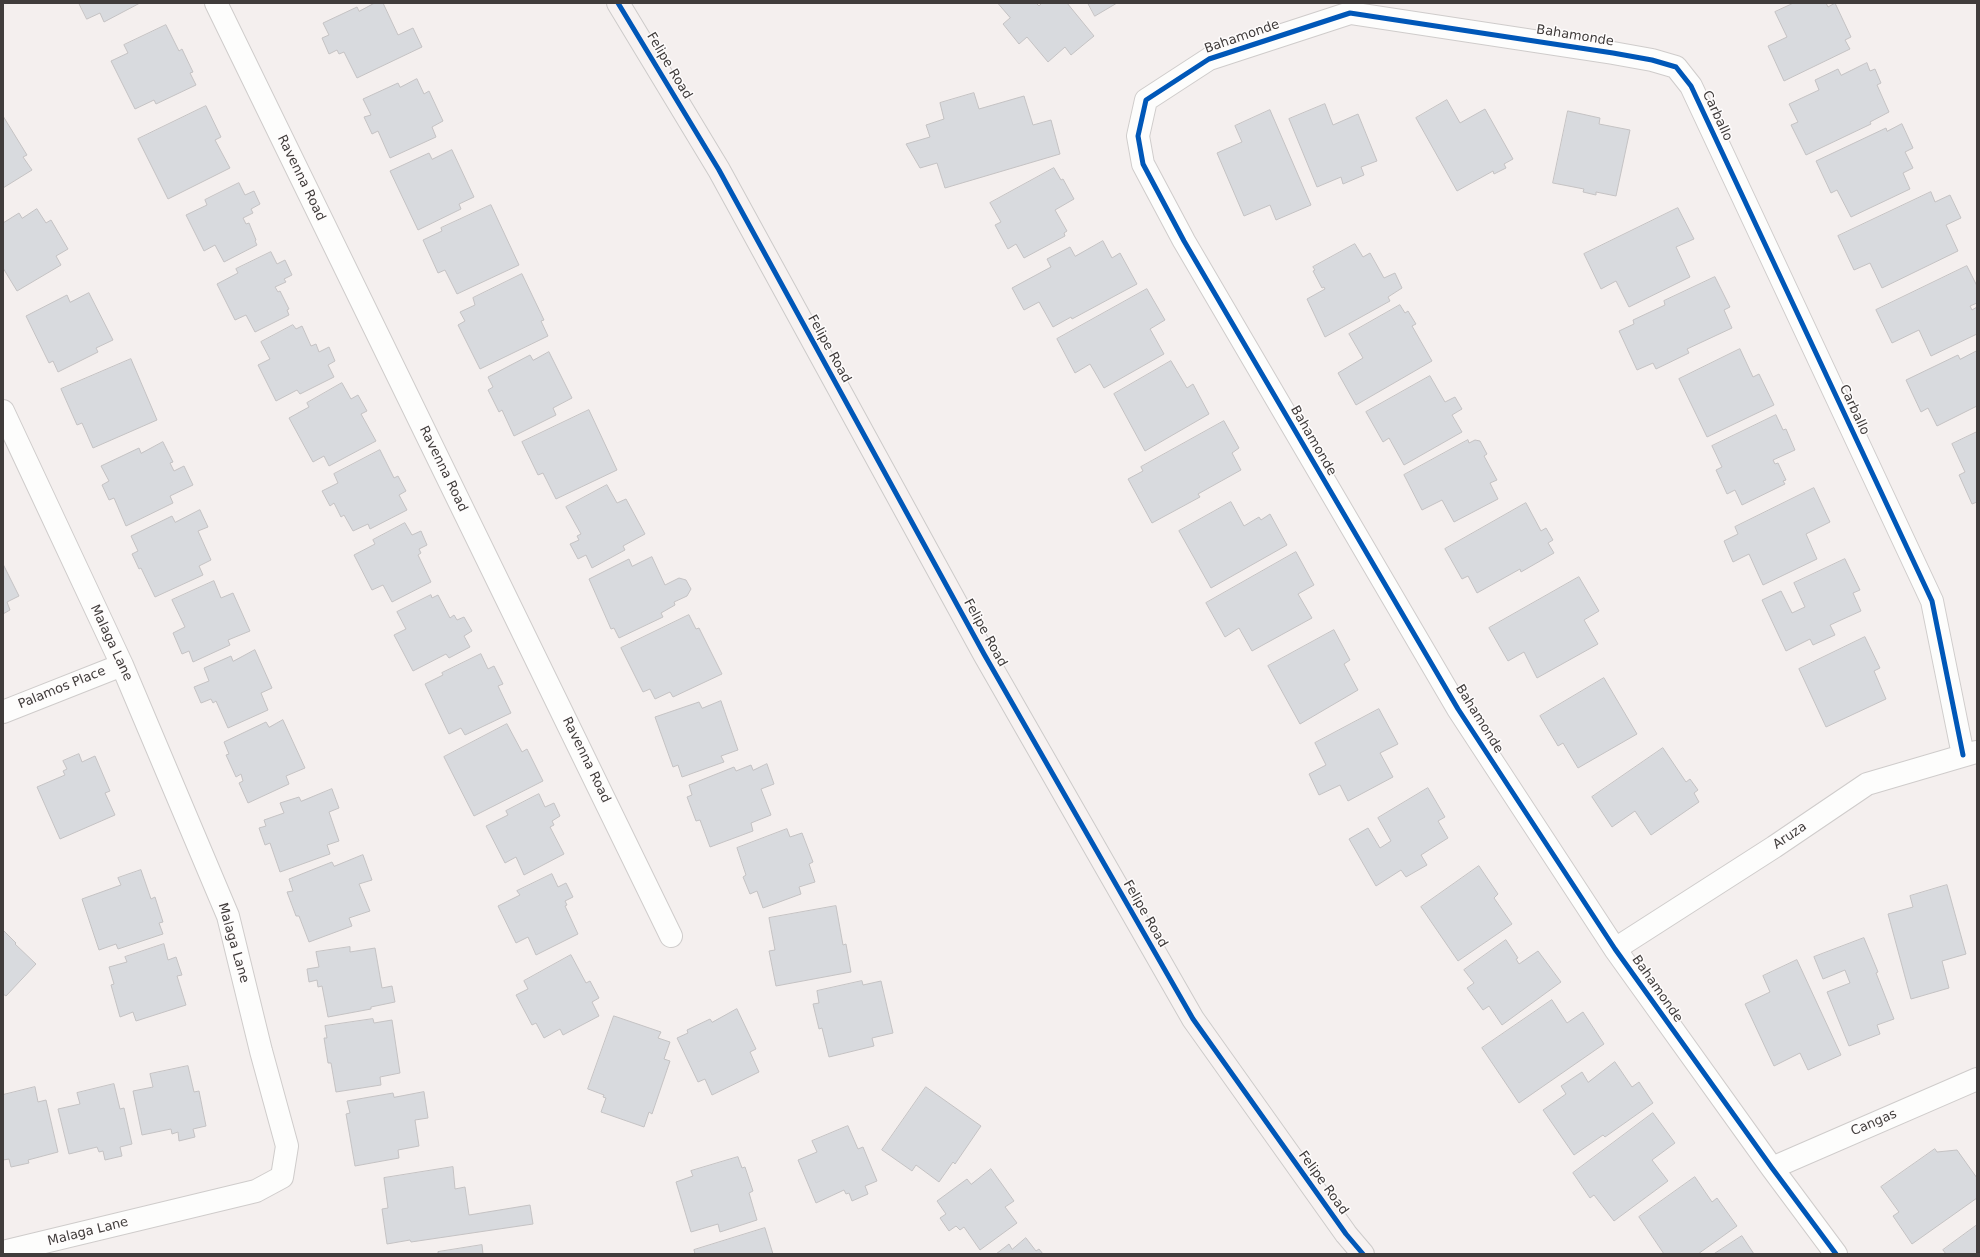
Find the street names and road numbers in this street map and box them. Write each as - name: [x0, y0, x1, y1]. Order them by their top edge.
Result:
- street label: Bahamonde: [1202, 17, 1282, 57]
- street label: Bahamonde: [1535, 22, 1615, 50]
- street label: Felipe Road: [643, 30, 695, 102]
- street label: Carballo: [1699, 88, 1735, 144]
- street label: Ravenna Road: [273, 133, 329, 223]
- street label: Felipe Road: [804, 312, 854, 386]
- street label: Carballo: [1836, 382, 1872, 438]
- street label: Bahamonde: [1287, 403, 1339, 479]
- street label: Ravenna Road: [415, 424, 471, 514]
- street label: Felipe Road: [960, 596, 1010, 670]
- street label: Malaga Lane: [86, 602, 136, 684]
- street label: Palamos Place: [16, 663, 108, 713]
- street label: Bahamonde: [1452, 682, 1506, 756]
- street label: Ravenna Road: [558, 715, 614, 805]
- street label: Aruza: [1770, 819, 1810, 853]
- street label: Felipe Road: [1119, 878, 1171, 950]
- street label: Malaga Lane: [214, 901, 252, 985]
- street label: Bahamonde: [1628, 952, 1686, 1026]
- street label: Cangas: [1849, 1106, 1899, 1140]
- street label: Felipe Road: [1295, 1148, 1351, 1218]
- street label: Malaga Lane: [46, 1214, 130, 1250]

